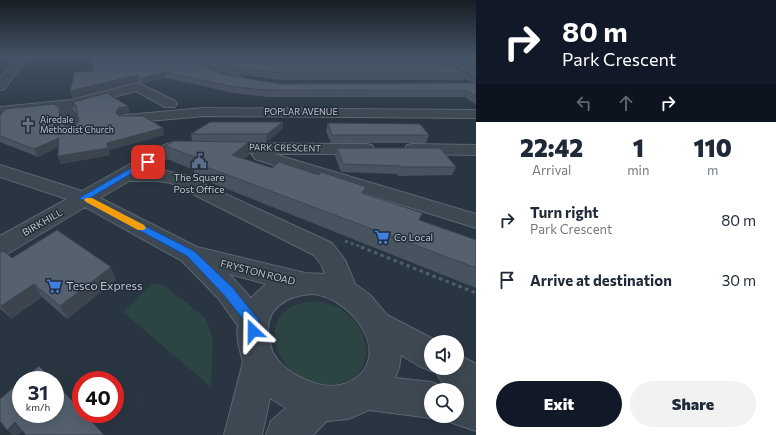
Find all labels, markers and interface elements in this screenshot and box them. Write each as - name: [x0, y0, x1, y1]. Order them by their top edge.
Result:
- text: 80 m: [562, 14, 628, 48]
- icon: right: [496, 16, 548, 68]
- text: Park Crescent: [562, 48, 676, 70]
- icon: left: [573, 92, 595, 114]
- icon: ahead: [615, 92, 637, 114]
- icon: right: [657, 92, 679, 114]
- street label: POPLAR AVENUE: [264, 106, 338, 117]
- place label: Airedale Methodist Church: [40, 114, 114, 135]
- church icon: Airedale Methodist Church: [19, 116, 37, 134]
- text: 22:42: [520, 133, 583, 162]
- text: 1: [633, 133, 644, 162]
- text: 110: [693, 133, 732, 162]
- street label: PARK CRESCENT: [249, 141, 321, 154]
- pin: [131, 145, 165, 179]
- icon: arrive: [137, 151, 159, 173]
- public building icon: The Square Post Office: [190, 152, 208, 170]
- text: Arrival: [532, 162, 571, 178]
- text: min: [627, 162, 649, 178]
- text: m: [707, 162, 718, 178]
- place label: The Square Post Office: [173, 171, 225, 195]
- text: Turn right: [530, 203, 599, 221]
- street label: BIRKHILL: [20, 206, 64, 238]
- icon: right: [496, 209, 518, 231]
- text: 80 m: [721, 211, 756, 229]
- text: Park Crescent: [530, 221, 612, 237]
- supermarket icon: Co Local: [373, 228, 391, 246]
- place label: Co Local: [394, 231, 433, 243]
- street label: FRYSTON ROAD: [219, 257, 297, 287]
- icon: arrive: [496, 269, 518, 291]
- text: Arrive at destination: [530, 271, 672, 289]
- text: 30 m: [722, 271, 756, 289]
- supermarket icon: Tesco Express: [45, 277, 63, 295]
- place label: Tesco Express: [66, 278, 142, 292]
- position arrow: [232, 310, 274, 352]
- map controls: [424, 335, 464, 423]
- button: sound: [424, 335, 464, 375]
- speed limit sign: 40: [72, 371, 124, 423]
- text: 31: [28, 380, 48, 404]
- button: Exit: [496, 381, 622, 427]
- button: Share: [630, 381, 756, 427]
- button: search: [424, 383, 464, 423]
- text: km/h: [26, 401, 50, 413]

